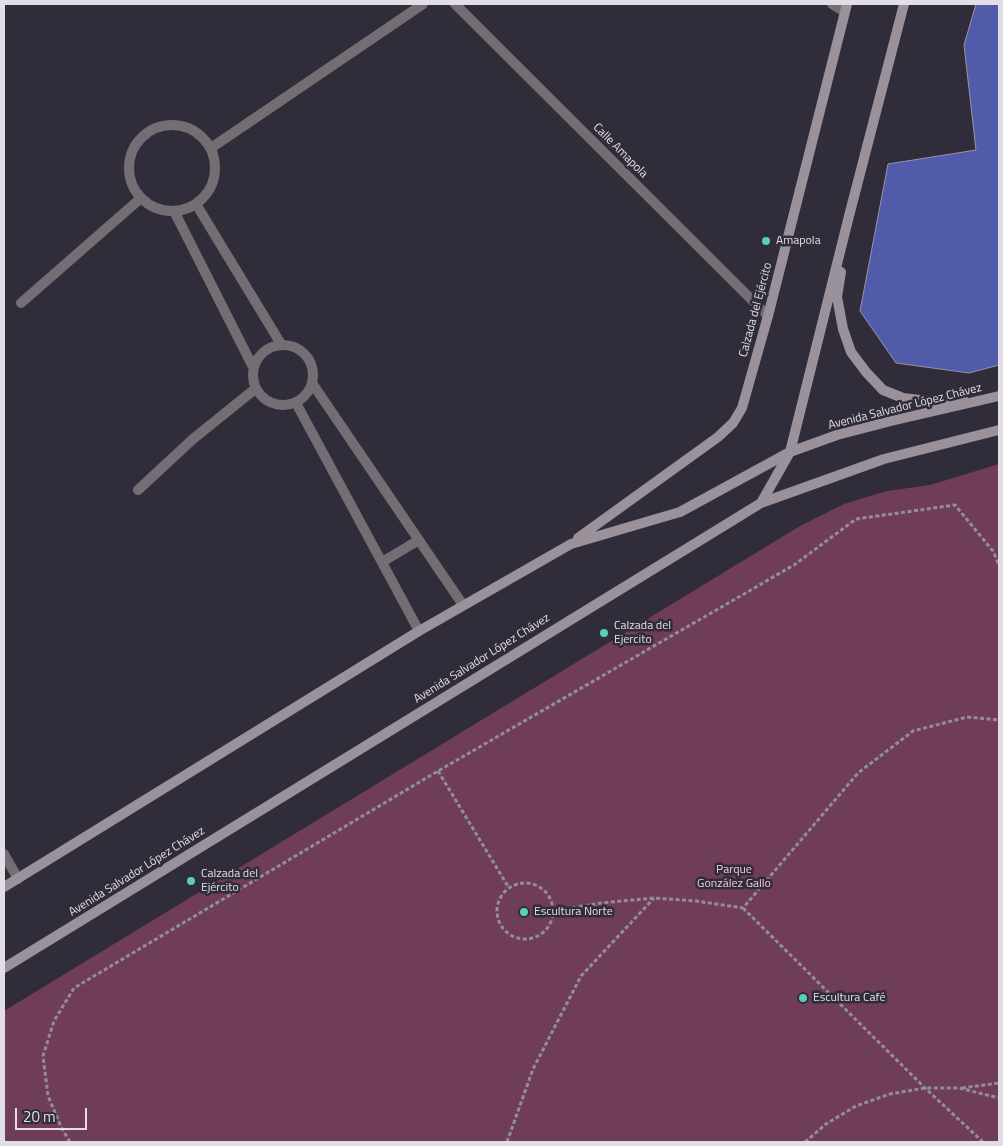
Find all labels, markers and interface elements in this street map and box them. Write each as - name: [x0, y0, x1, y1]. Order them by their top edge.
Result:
- street label: Calle Amapola: [590, 121, 650, 181]
- place label: Amapola: [776, 234, 821, 248]
- marker: Amapola: [760, 235, 772, 247]
- street label: Calzada del Ejército: [736, 261, 776, 359]
- street label: Avenida Salvador López Chávez: [827, 381, 983, 433]
- street label: Avenida Salvador López Chávez: [411, 611, 553, 707]
- place label: Calzada del Ejercito: [614, 619, 671, 647]
- marker: Calzada del Ejercito: [598, 627, 610, 639]
- street label: Avenida Salvador López Chávez: [66, 824, 208, 920]
- park label: Parque González Gallo: [697, 863, 771, 891]
- place label: Calzada del Ejército: [201, 867, 258, 895]
- marker: Calzada del Ejército: [185, 875, 197, 887]
- place label: Escultura Norte: [534, 905, 613, 919]
- marker: Escultura Norte: [518, 906, 530, 918]
- place label: Escultura Café: [813, 991, 885, 1005]
- marker: Escultura Café: [797, 992, 809, 1004]
- scale bar: [18, 1098, 90, 1130]
- text: 20 m: [23, 1105, 56, 1128]

